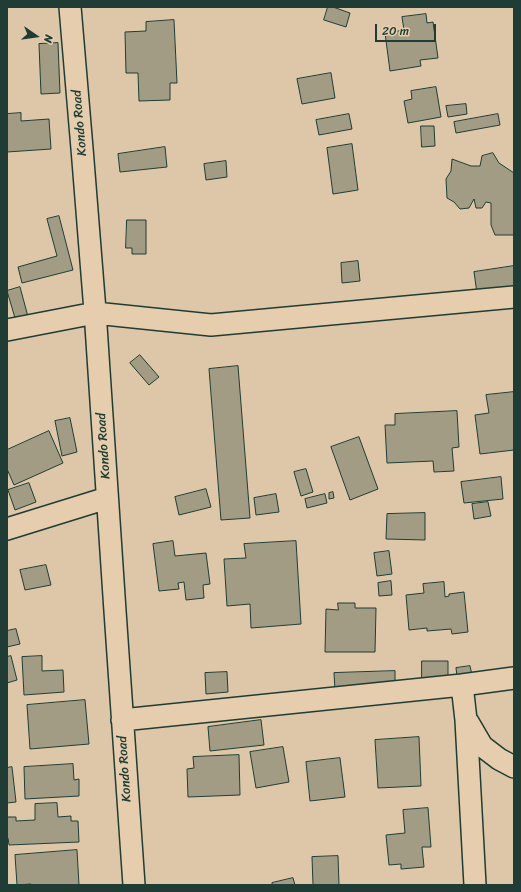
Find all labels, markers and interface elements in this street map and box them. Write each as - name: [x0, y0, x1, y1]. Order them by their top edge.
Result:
- north arrow: [16, 16, 56, 56]
- scale bar: [377, 16, 438, 42]
- text: 20 m: [382, 20, 409, 42]
- text: N: [38, 33, 58, 45]
- street label: Kondo Road: [69, 89, 91, 157]
- street label: Kondo Road: [94, 412, 114, 480]
- street label: Kondo Road: [115, 735, 135, 803]

